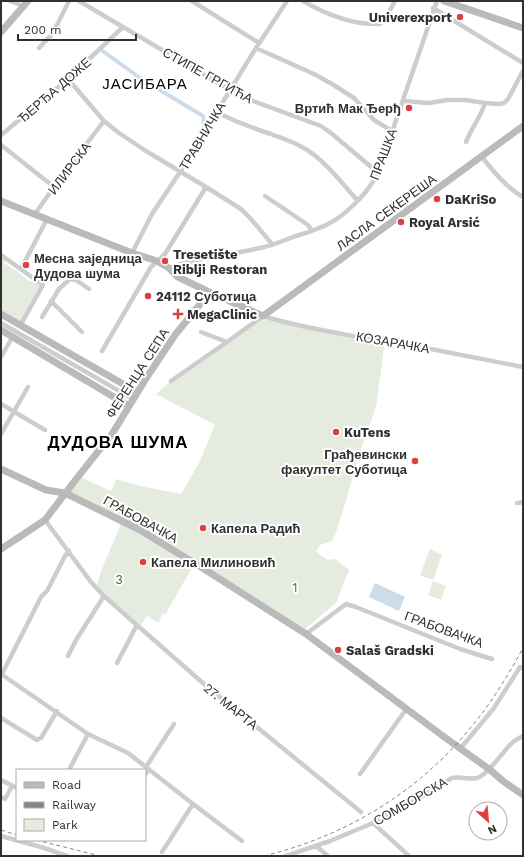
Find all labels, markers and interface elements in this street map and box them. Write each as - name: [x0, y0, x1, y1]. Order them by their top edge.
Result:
- place label: Univerexport: [369, 10, 452, 25]
- marker: Univerexport: [455, 12, 465, 22]
- scale bar: [18, 16, 136, 42]
- text: 200 m: [24, 23, 61, 37]
- street label: СТИПЕ ГРГИЋА: [160, 45, 256, 107]
- street label: ЂЕРЂА ДОЖЕ: [15, 54, 94, 126]
- district label: ЈАСИБАРА: [102, 75, 188, 93]
- street label: ТРАВНИЧКА: [176, 99, 229, 173]
- place label: Вртић Мак Ђерђ: [295, 101, 401, 116]
- marker: Вртић Мак Ђерђ: [404, 103, 414, 113]
- street label: ПРАШКА: [367, 126, 400, 182]
- street label: ИЛИРСКА: [45, 139, 94, 197]
- street label: ЛАСЛА СЕКЕРЕША: [333, 171, 439, 254]
- place label: DaKriSo: [445, 192, 497, 207]
- marker: DaKriSo: [432, 194, 442, 204]
- place label: Royal Arsić: [409, 215, 480, 230]
- marker: Royal Arsić: [396, 217, 406, 227]
- place label: Tresetište Riblji Restoran: [173, 247, 267, 277]
- place label: Месна заједница Дудова шума: [34, 251, 143, 281]
- marker: Tresetište Riblji Restoran: [160, 256, 170, 266]
- marker: Месна заједница Дудова шума: [21, 260, 31, 270]
- place label: 24112 Суботица: [156, 289, 257, 304]
- marker: 24112 Суботица: [143, 291, 153, 301]
- place label: MegaClinic: [187, 307, 258, 322]
- marker: MegaClinic: [172, 308, 184, 320]
- street label: ФЕРЕНЦА СЕПА: [103, 325, 172, 421]
- street label: КОЗАРАЧКА: [355, 329, 431, 356]
- place label: KuTens: [344, 425, 390, 440]
- marker: KuTens: [331, 427, 341, 437]
- district label: ДУДОВА ШУМА: [47, 432, 189, 452]
- place label: Грађевински факултет Суботица: [281, 447, 408, 477]
- marker: Грађевински факултет Суботица: [410, 456, 420, 466]
- street label: ГРАБОВАЧКА: [101, 493, 181, 546]
- place label: Капела Радић: [211, 521, 301, 536]
- marker: Капела Радић: [198, 523, 208, 533]
- place label: Капела Милиновић: [151, 555, 275, 570]
- marker: Капела Милиновић: [138, 557, 148, 567]
- park label: 3: [115, 572, 123, 587]
- park label: 1: [292, 580, 298, 595]
- street label: ГРАБОВАЧКА: [402, 608, 486, 651]
- place label: Salaš Gradski: [346, 643, 434, 658]
- marker: Salaš Gradski: [333, 645, 343, 655]
- street label: 27. МАРТА: [201, 680, 261, 733]
- legend: [16, 769, 146, 841]
- street label: СОМБОРСКА: [371, 774, 450, 829]
- text: Road: [52, 778, 81, 792]
- text: Railway: [52, 798, 97, 812]
- north arrow: [468, 801, 508, 841]
- text: Park: [52, 818, 78, 832]
- text: N: [486, 822, 499, 837]

